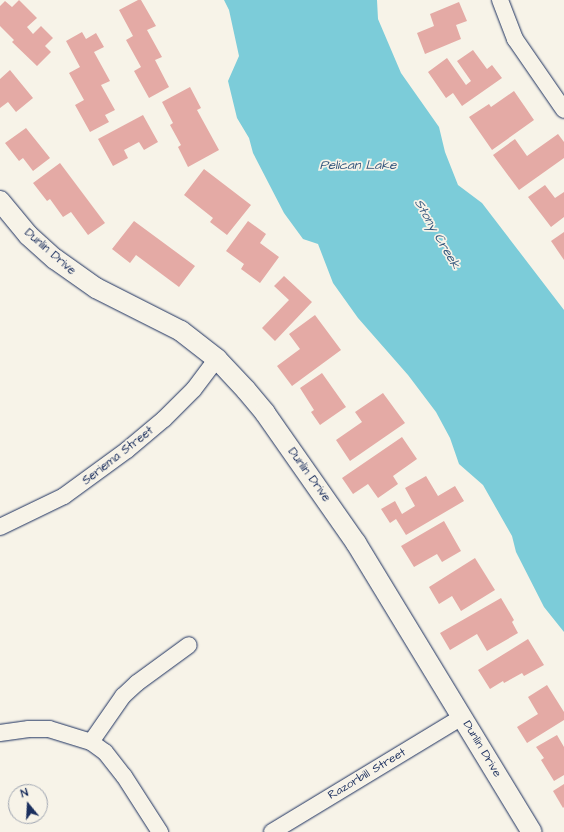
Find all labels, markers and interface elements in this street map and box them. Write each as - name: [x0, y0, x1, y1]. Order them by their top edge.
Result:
- water label: Pelican Lake: [320, 157, 396, 173]
- water label: Stony Creek: [411, 196, 463, 272]
- street label: Dunlin Drive: [21, 226, 79, 278]
- street label: Seriema Street: [80, 424, 156, 488]
- street label: Dunlin Drive: [285, 445, 333, 505]
- street label: Dunlin Drive: [460, 718, 504, 780]
- street label: Razorbill Street: [326, 745, 408, 803]
- north arrow: [8, 784, 48, 824]
- text: N: [19, 785, 30, 801]

